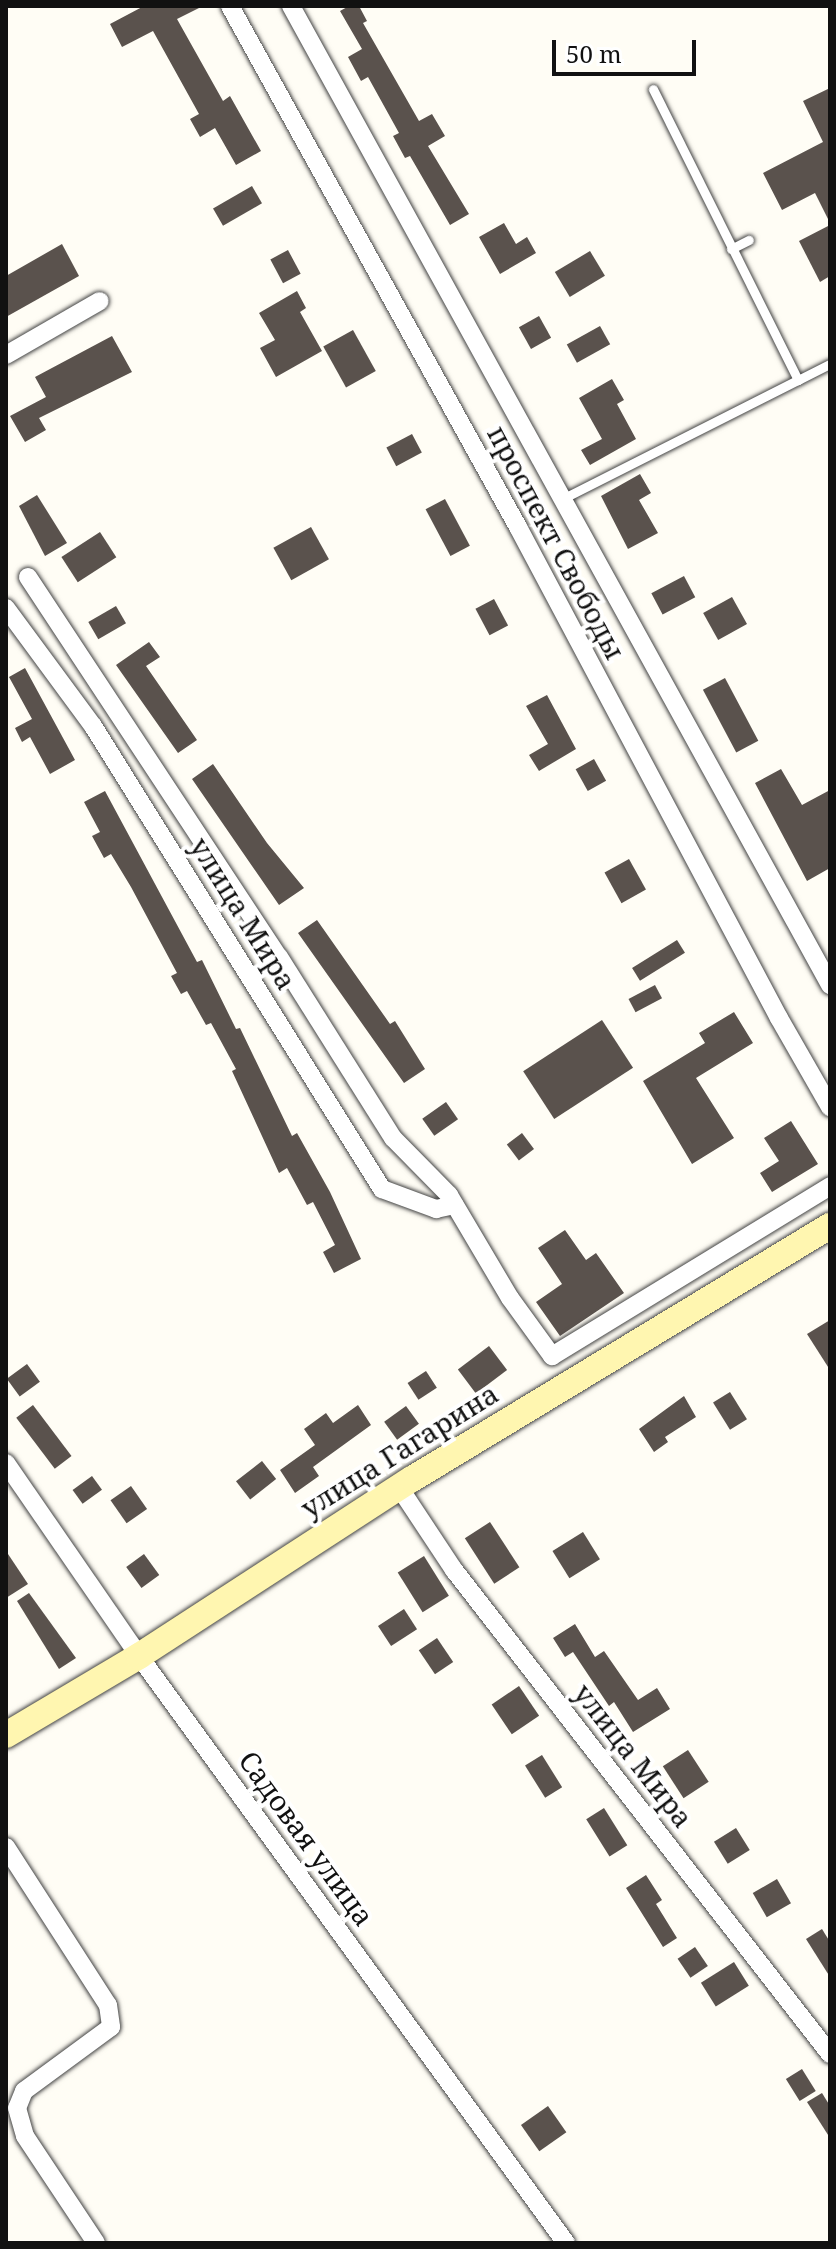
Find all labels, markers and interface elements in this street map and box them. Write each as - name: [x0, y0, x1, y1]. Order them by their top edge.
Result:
- scale bar: [556, 24, 700, 74]
- text: 50 m: [566, 37, 622, 70]
- street label: проспект Свободы: [481, 419, 633, 665]
- street label: улица Мира: [184, 831, 304, 995]
- street label: улица Гагарина: [294, 1376, 504, 1524]
- street label: улица Мира: [567, 1676, 701, 1834]
- street label: Садовая улица: [232, 1744, 382, 1932]

